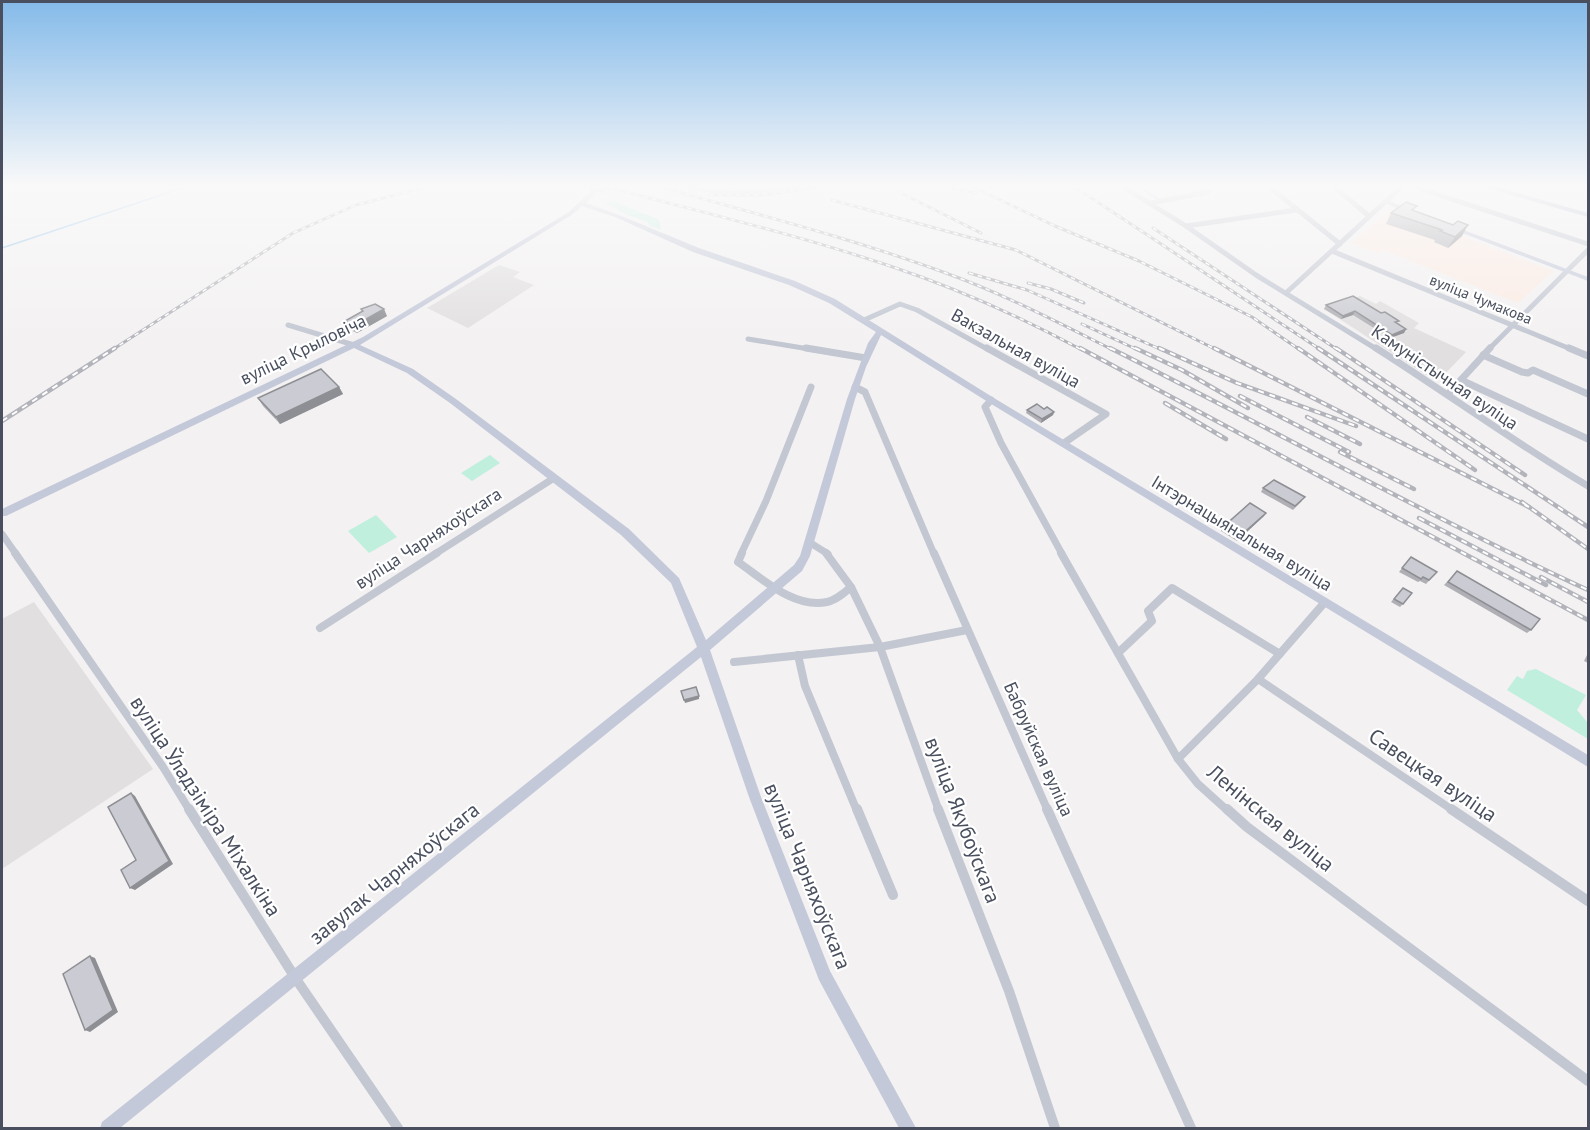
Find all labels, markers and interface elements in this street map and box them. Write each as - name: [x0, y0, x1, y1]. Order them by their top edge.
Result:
- street label: вуліца Чумакова: [1427, 270, 1535, 328]
- street label: Вакзальная вуліца: [947, 303, 1085, 393]
- street label: вуліца Крыловіча: [236, 309, 370, 389]
- street label: Камуністычная вуліца: [1367, 319, 1523, 435]
- street label: Інтэрнацыянальная вуліца: [1147, 470, 1337, 596]
- street label: вуліца Чарняхоўскага: [350, 482, 506, 594]
- street label: Бабруйская вуліца: [999, 678, 1079, 820]
- street label: вуліца Ўладзіміра Міхалкіна: [124, 690, 288, 922]
- street label: Савецкая вуліца: [1364, 722, 1502, 828]
- street label: вуліца Якубоўскага: [919, 733, 1007, 907]
- street label: Ленінская вуліца: [1201, 758, 1340, 877]
- street label: вуліца Чарняхоўскага: [758, 779, 858, 973]
- street label: завулак Чарняхоўскага: [303, 796, 485, 950]

